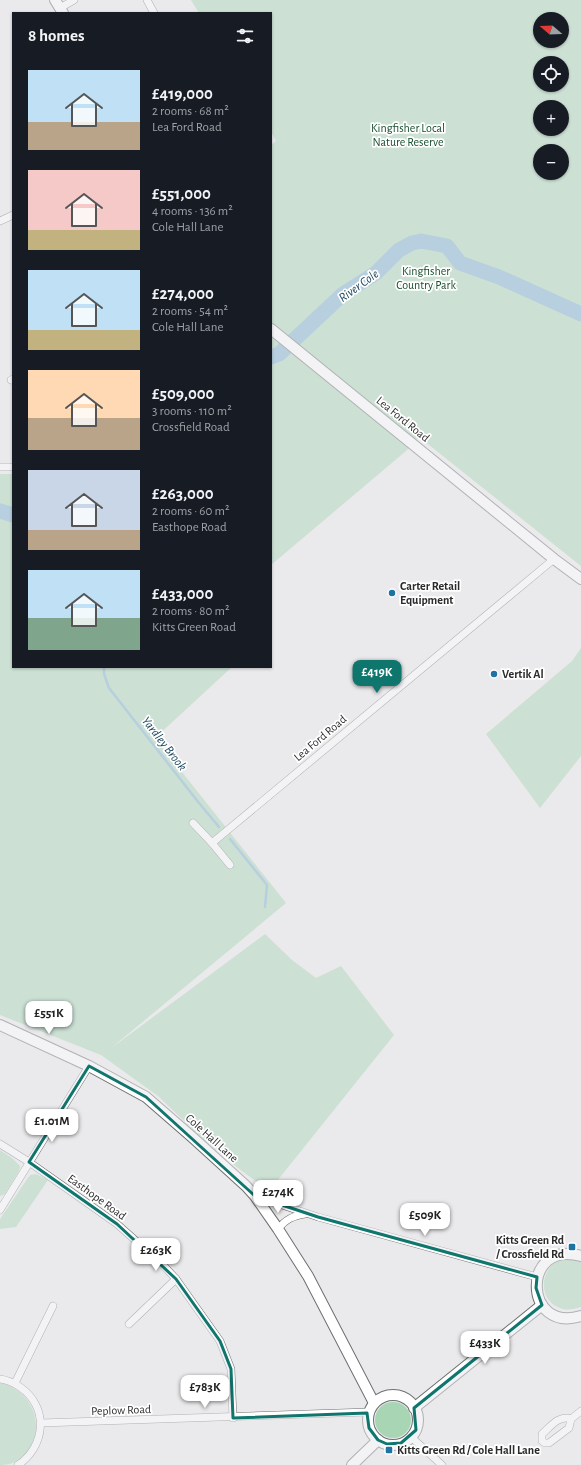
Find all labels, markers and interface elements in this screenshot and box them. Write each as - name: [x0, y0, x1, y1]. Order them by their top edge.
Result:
- north arrow: [533, 12, 569, 48]
- map controls: [533, 12, 569, 180]
- icon: filters: [234, 25, 256, 47]
- text: 8 homes: [28, 27, 85, 44]
- button: locate: [533, 56, 569, 92]
- text: £419,000: [152, 85, 213, 102]
- icon: home: [60, 86, 108, 134]
- button: +: [533, 100, 569, 136]
- text: 2 rooms · 68 m²: [152, 105, 229, 118]
- text: Lea Ford Road: [152, 121, 222, 134]
- park label: Kingfisher Local Nature Reserve: [371, 122, 445, 148]
- button: −: [533, 144, 569, 180]
- text: £551,000: [152, 185, 211, 202]
- icon: home: [60, 186, 108, 234]
- text: 4 rooms · 136 m²: [152, 205, 233, 218]
- text: Cole Hall Lane: [152, 221, 223, 234]
- park label: Kingfisher Country Park: [396, 265, 456, 292]
- water label: River Cole: [337, 268, 381, 305]
- text: £274,000: [152, 285, 214, 302]
- icon: home: [60, 286, 108, 334]
- text: 2 rooms · 54 m²: [152, 305, 228, 318]
- text: Cole Hall Lane: [152, 321, 223, 334]
- text: £509,000: [152, 385, 214, 402]
- icon: home: [60, 386, 108, 434]
- street label: Lea Ford Road: [374, 394, 432, 444]
- text: 3 rooms · 110 m²: [152, 405, 232, 418]
- text: Crossfield Road: [152, 421, 230, 434]
- text: £263,000: [152, 485, 214, 502]
- icon: home: [60, 486, 108, 534]
- text: 2 rooms · 60 m²: [152, 505, 229, 518]
- text: Easthope Road: [152, 521, 227, 534]
- place label: Carter Retail Equipment: [400, 580, 460, 606]
- text: £433,000: [152, 585, 213, 602]
- icon: home: [60, 586, 108, 634]
- marker: Carter Retail Equipment: [387, 588, 397, 598]
- text: 2 rooms · 80 m²: [152, 605, 229, 618]
- text: Kitts Green Road: [152, 621, 236, 634]
- pin: £419K: [349, 660, 405, 694]
- text: £419K: [362, 666, 392, 679]
- place label: Vertik Al: [502, 668, 544, 680]
- marker: Vertik Al: [489, 669, 499, 679]
- street label: Lea Ford Road: [291, 713, 349, 763]
- water label: Yardley Brook: [139, 715, 189, 773]
- pin: £551K: [21, 1001, 77, 1035]
- text: £551K: [34, 1007, 64, 1020]
- pin: £1.01M: [19, 1109, 85, 1143]
- street label: Cole Hall Lane: [183, 1111, 241, 1165]
- text: £1.01M: [34, 1115, 70, 1128]
- street label: Easthope Road: [66, 1172, 128, 1222]
- pin: £274K: [250, 1180, 306, 1214]
- text: £274K: [262, 1186, 294, 1199]
- pin: £509K: [397, 1203, 453, 1237]
- text: £509K: [409, 1209, 441, 1222]
- place label: Kitts Green Rd / Crossfield Rd: [495, 1234, 565, 1260]
- pin: £263K: [128, 1238, 184, 1272]
- marker: Kitts Green Rd / Crossfield Rd: [567, 1242, 577, 1252]
- text: £263K: [140, 1244, 172, 1257]
- pin: £433K: [457, 1331, 513, 1365]
- text: £433K: [469, 1337, 501, 1350]
- pin: £783K: [177, 1375, 233, 1409]
- text: £783K: [189, 1381, 221, 1394]
- street label: Peplow Road: [91, 1403, 151, 1417]
- place label: Kitts Green Rd / Cole Hall Lane: [397, 1444, 540, 1456]
- marker: Kitts Green Rd / Cole Hall Lane: [384, 1445, 394, 1455]

